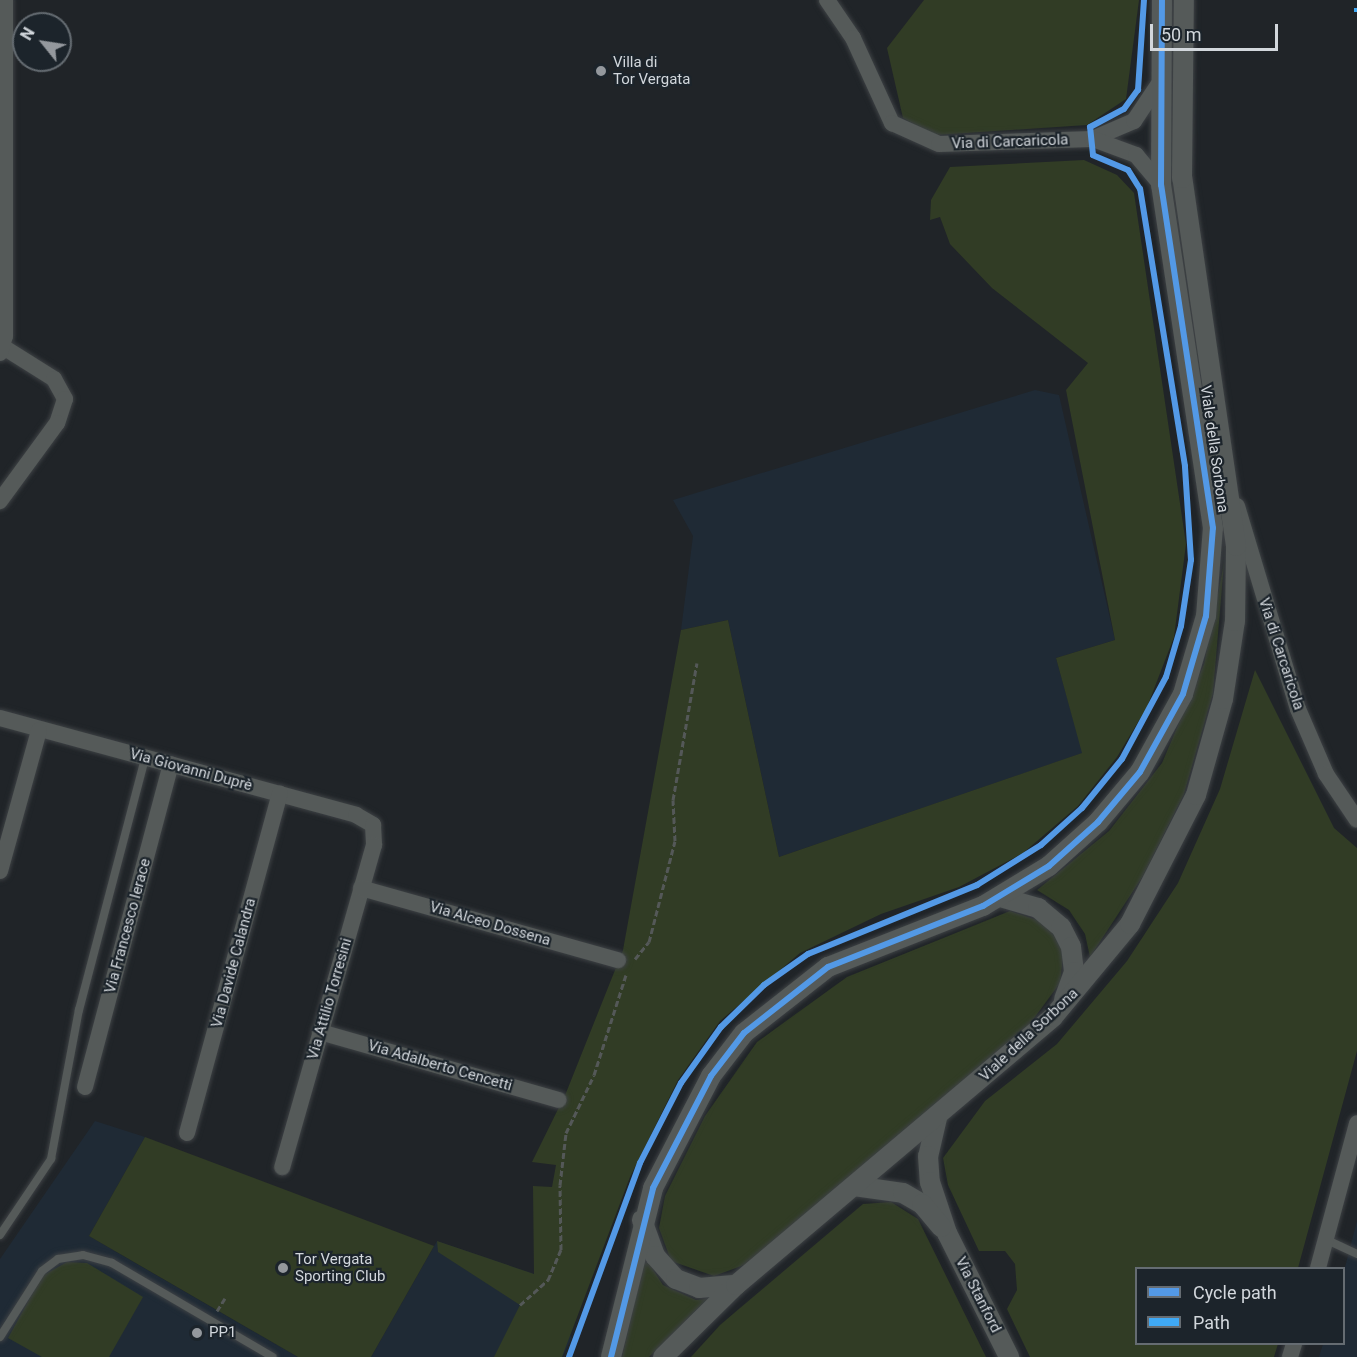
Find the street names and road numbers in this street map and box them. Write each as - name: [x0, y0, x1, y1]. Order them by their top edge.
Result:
- street label: Via di Carcaricola: [951, 131, 1069, 153]
- street label: Viale della Sorbona: [1196, 384, 1232, 514]
- street label: Via di Carcaricola: [1254, 596, 1308, 712]
- street label: Via Giovanni Duprè: [128, 745, 254, 795]
- street label: Via Francesco Ierace: [101, 857, 155, 995]
- street label: Via Davide Calandra: [208, 896, 260, 1030]
- street label: Via Alceo Dossena: [428, 898, 552, 950]
- street label: Via Attilio Torresini: [304, 936, 356, 1062]
- street label: Viale della Sorbona: [976, 985, 1082, 1085]
- street label: Via Adalberto Cencetti: [366, 1037, 514, 1095]
- street label: Via Stanford: [951, 1254, 1005, 1336]

